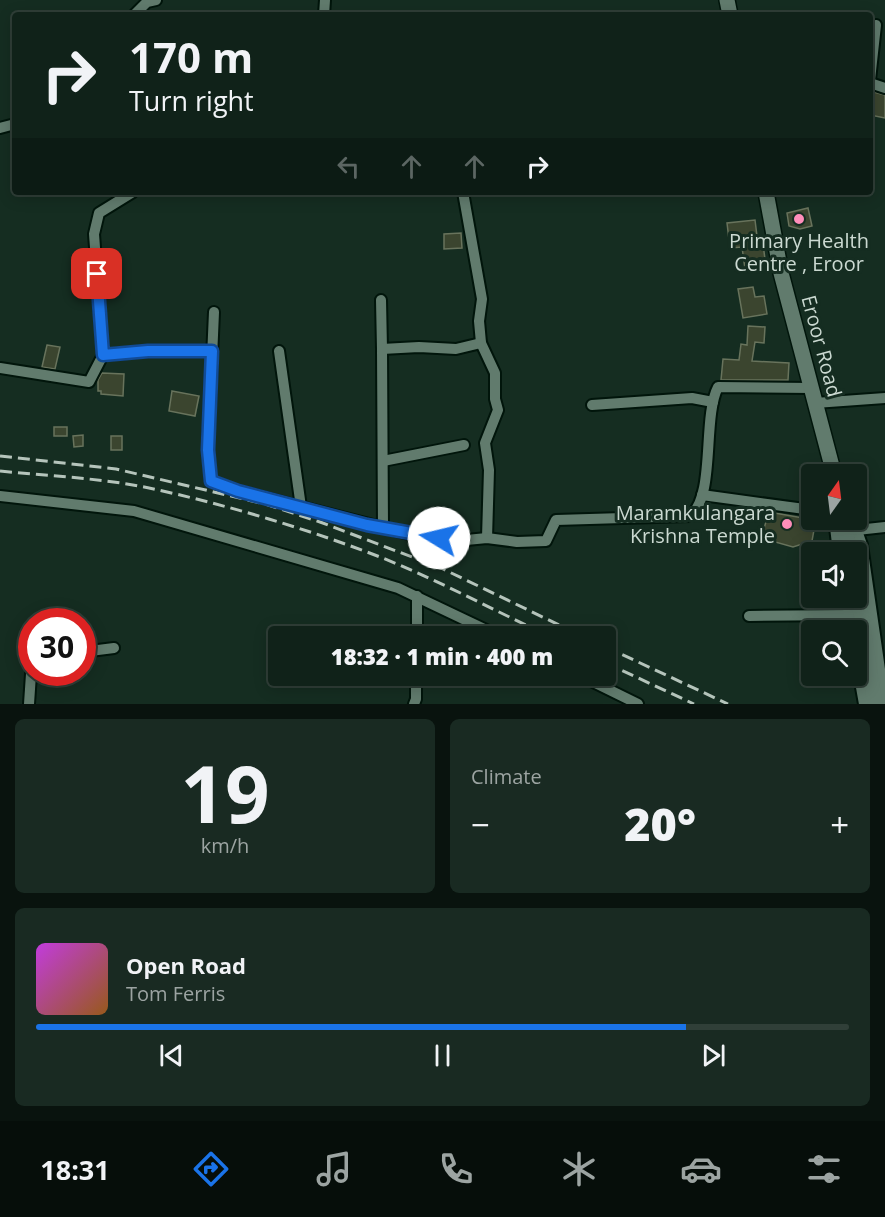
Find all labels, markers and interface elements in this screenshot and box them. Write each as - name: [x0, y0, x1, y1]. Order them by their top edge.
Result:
- text: 170 m: [129, 28, 253, 85]
- icon: right: [30, 36, 108, 114]
- text: Turn right: [129, 82, 254, 119]
- icon: left: [332, 150, 365, 183]
- icon: ahead: [395, 150, 428, 183]
- icon: ahead: [458, 150, 491, 183]
- icon: right: [521, 150, 554, 183]
- marker: Primary Health Centre , Eroor: [792, 212, 806, 226]
- place label: Primary Health Centre , Eroor: [729, 227, 869, 277]
- pin: [71, 248, 122, 299]
- icon: arrive: [80, 257, 113, 290]
- street label: Eroor Road: [795, 292, 849, 400]
- north arrow: [801, 464, 867, 530]
- map controls: [801, 464, 867, 686]
- place label: Maramkulangara Krishna Temple: [616, 499, 775, 549]
- position arrow: [407, 506, 471, 570]
- marker: Maramkulangara Krishna Temple: [780, 517, 794, 531]
- button: sound: [801, 542, 867, 608]
- speed limit sign: 30: [18, 608, 96, 686]
- button: search: [801, 620, 867, 686]
- text: 18:32 · 1 min · 400 m: [331, 641, 553, 671]
- text: 19: [180, 740, 270, 846]
- text: Climate: [471, 763, 542, 790]
- text: 20°: [624, 793, 696, 854]
- text: −: [471, 802, 490, 847]
- text: +: [830, 802, 849, 847]
- text: km/h: [201, 832, 249, 859]
- text: Open Road: [126, 950, 246, 980]
- text: Tom Ferris: [126, 980, 225, 1007]
- icon: previous: [155, 1039, 188, 1072]
- icon: pause: [426, 1039, 459, 1072]
- icon: next: [697, 1039, 730, 1072]
- icon: directions: [190, 1148, 232, 1190]
- icon: music: [313, 1148, 355, 1190]
- icon: phone: [435, 1148, 477, 1190]
- icon: climate: [558, 1148, 600, 1190]
- icon: car: [680, 1148, 722, 1190]
- icon: filters: [803, 1148, 845, 1190]
- text: 18:31: [40, 1151, 110, 1188]

